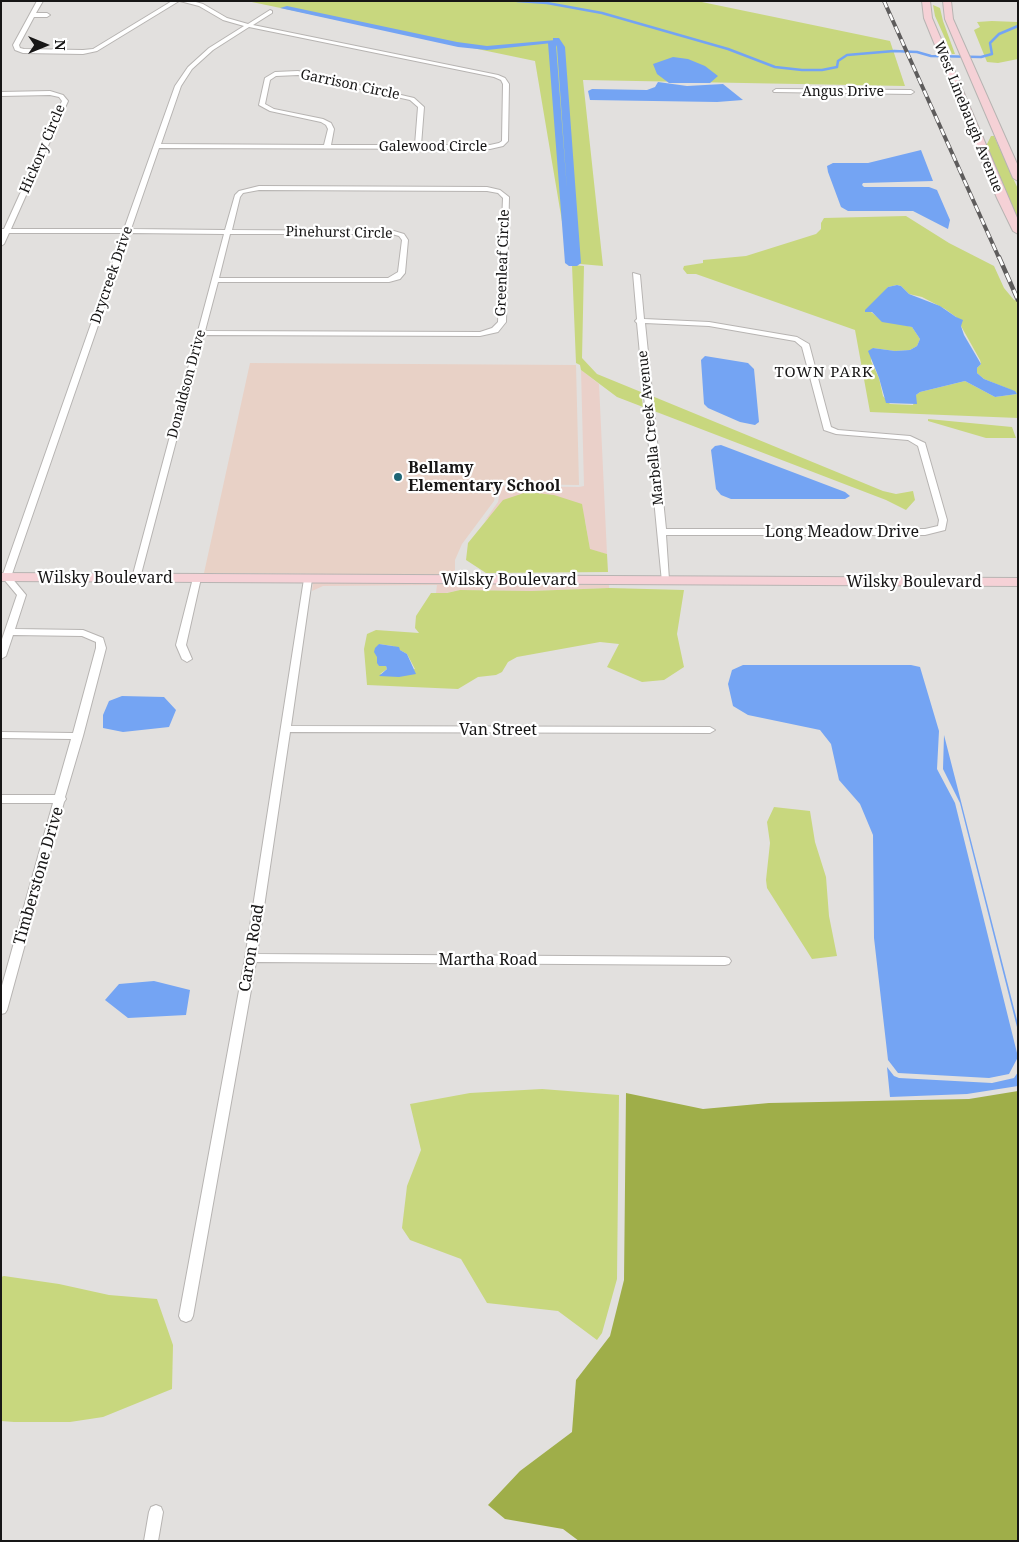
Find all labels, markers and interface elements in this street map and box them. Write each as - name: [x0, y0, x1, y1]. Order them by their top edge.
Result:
- north arrow: [20, 20, 70, 70]
- text: N: [51, 39, 70, 51]
- street label: West Linebaugh Avenue: [930, 39, 1006, 195]
- street label: Garrison Circle: [299, 66, 401, 104]
- street label: Angus Drive: [802, 84, 884, 100]
- street label: Hickory Circle: [17, 102, 69, 196]
- street label: Galewood Circle: [379, 139, 487, 155]
- street label: Greenleaf Circle: [493, 209, 513, 317]
- street label: Drycreek Drive: [87, 224, 137, 326]
- street label: Pinehurst Circle: [285, 224, 393, 242]
- street label: Donaldson Drive: [164, 328, 210, 440]
- street label: Marbella Creek Avenue: [634, 350, 668, 506]
- district label: TOWN PARK: [773, 364, 875, 382]
- place label: Bellamy Elementary School: [408, 458, 560, 496]
- marker: Bellamy Elementary School: [392, 471, 404, 483]
- street label: Long Meadow Drive: [765, 522, 919, 542]
- street label: Wilsky Boulevard: [37, 568, 173, 588]
- street label: Wilsky Boulevard: [441, 570, 577, 590]
- street label: Wilsky Boulevard: [846, 572, 982, 592]
- street label: Van Street: [459, 720, 537, 740]
- street label: Timberstone Drive: [10, 805, 68, 947]
- street label: Caron Road: [236, 903, 268, 993]
- street label: Martha Road: [438, 950, 538, 970]

